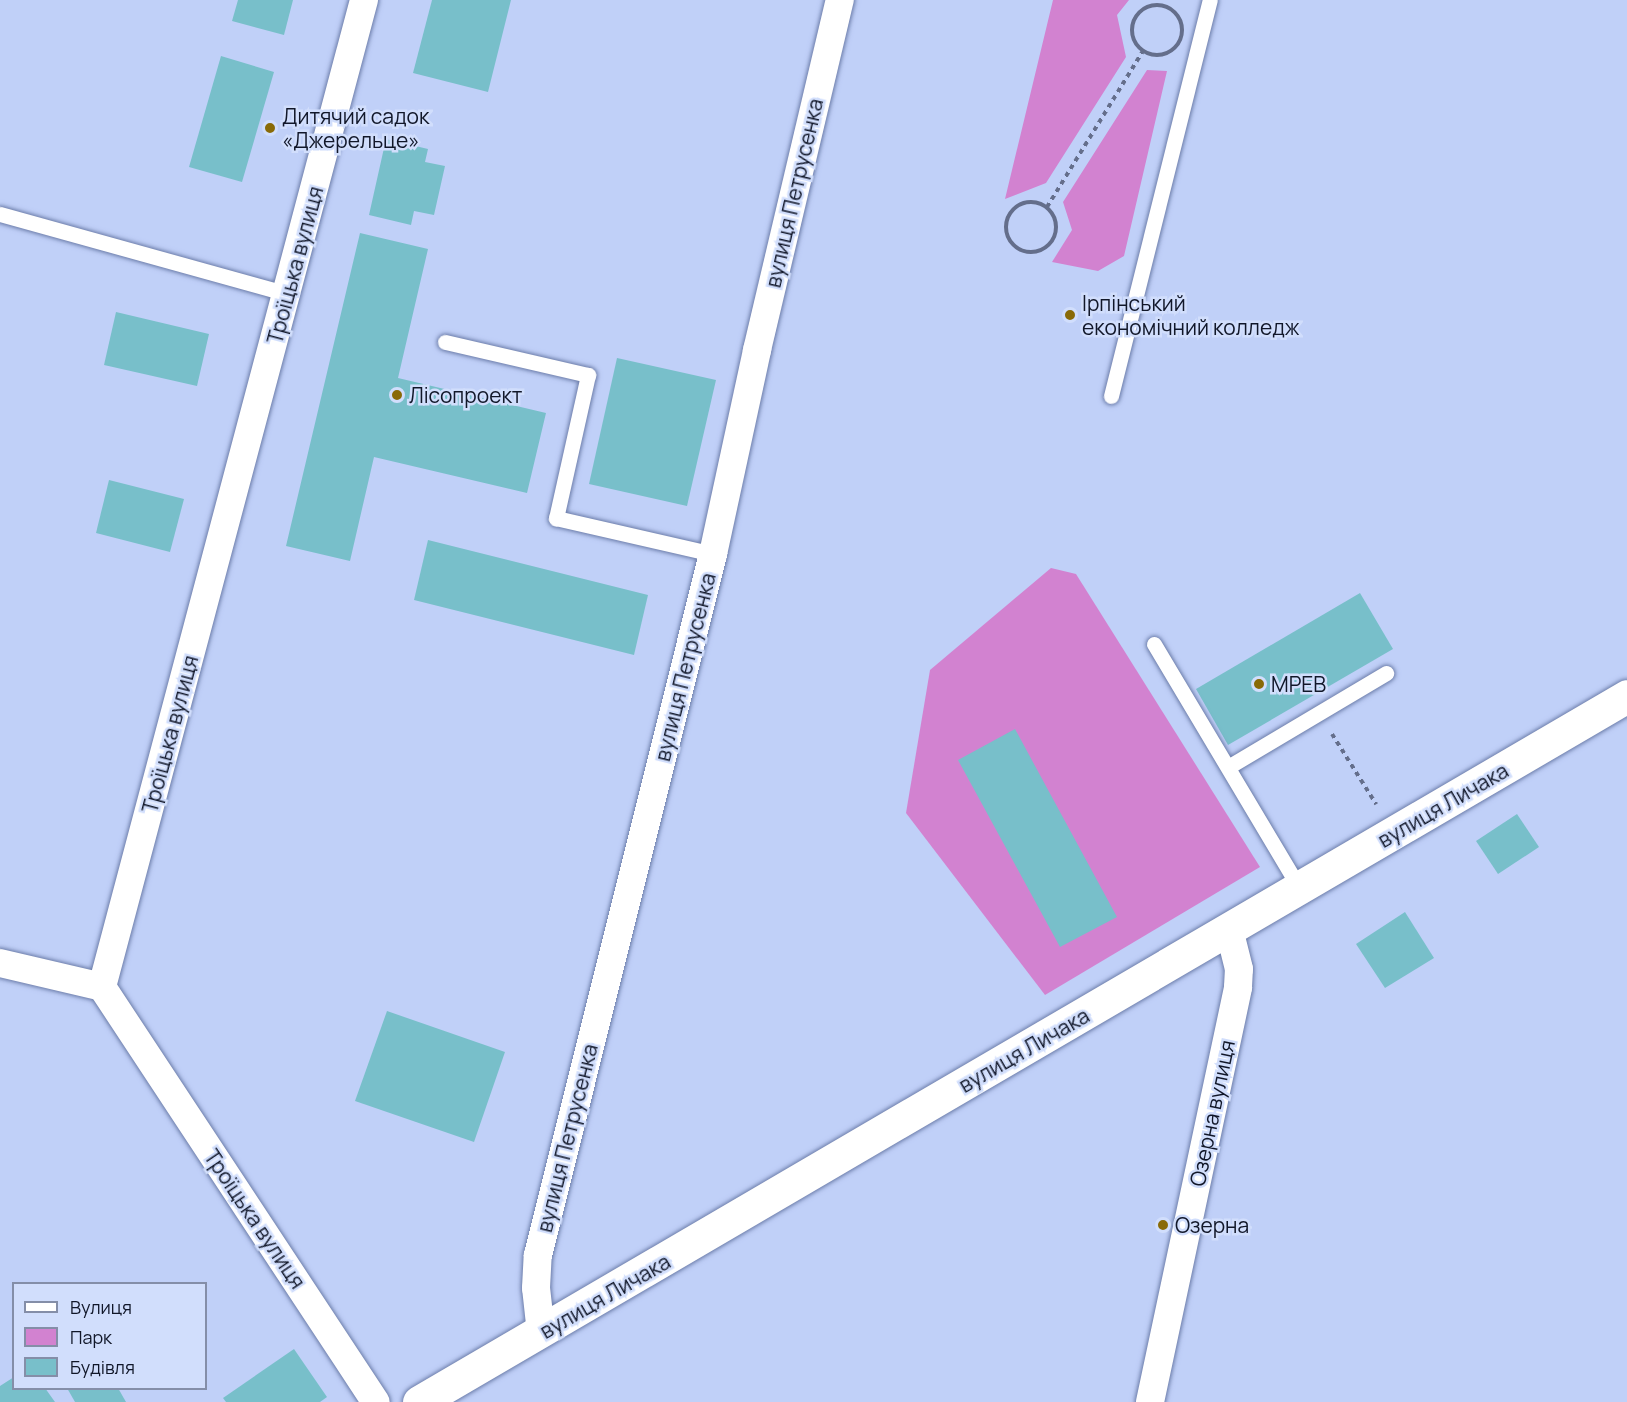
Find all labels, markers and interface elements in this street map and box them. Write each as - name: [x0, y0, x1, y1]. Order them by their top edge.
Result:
- street label: вулиця Петрусенка: [760, 96, 828, 290]
- place label: Дитячий садок «Джерельце»: [282, 103, 429, 153]
- marker: Дитячий садок «Джерельце»: [263, 121, 277, 135]
- street label: Троїцька вулиця: [262, 183, 328, 347]
- place label: Ірпінський економічний колледж: [1082, 290, 1299, 340]
- marker: Ірпінський економічний колледж: [1063, 308, 1077, 322]
- place label: Лісопроект: [409, 382, 522, 408]
- marker: Лісопроект: [390, 388, 404, 402]
- street label: вулиця Петрусенка: [649, 570, 721, 764]
- street label: Троїцька вулиця: [137, 652, 203, 816]
- place label: МРЕВ: [1271, 671, 1326, 697]
- marker: МРЕВ: [1252, 677, 1266, 691]
- street label: вулиця Личака: [1373, 757, 1513, 853]
- street label: вулиця Личака: [954, 1002, 1094, 1098]
- street label: Озерна вулиця: [1184, 1038, 1240, 1188]
- street label: вулиця Петрусенка: [531, 1041, 603, 1235]
- street label: Троїцька вулиця: [199, 1145, 311, 1293]
- place label: Озерна: [1175, 1212, 1249, 1238]
- marker: Озерна: [1156, 1218, 1170, 1232]
- street label: вулиця Личака: [535, 1248, 675, 1344]
- legend: [12, 1282, 207, 1390]
- text: Вулиця: [70, 1295, 132, 1319]
- text: Парк: [70, 1325, 112, 1349]
- text: Будівля: [70, 1355, 135, 1379]

